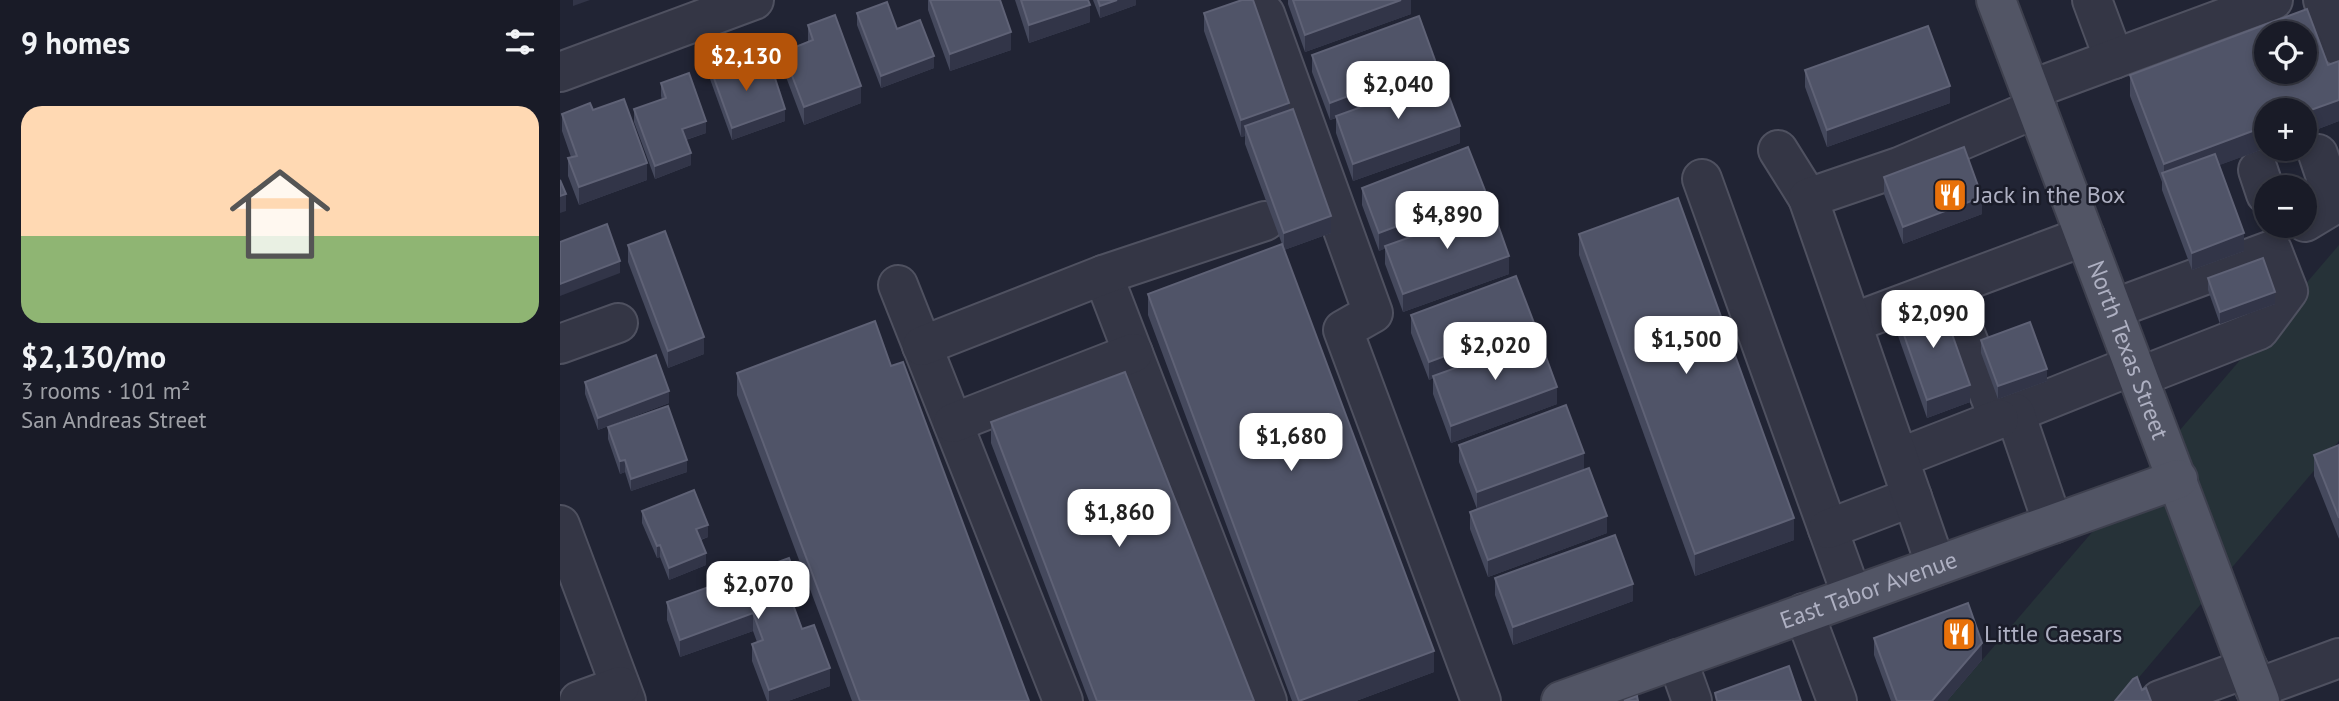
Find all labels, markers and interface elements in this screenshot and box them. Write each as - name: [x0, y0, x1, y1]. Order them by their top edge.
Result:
- map controls: [2254, 21, 2317, 238]
- button: locate: [2254, 21, 2317, 84]
- text: 9 homes: [21, 23, 130, 62]
- icon: filters: [501, 23, 539, 61]
- pin: $2,130: [689, 34, 803, 93]
- text: $2,130: [710, 41, 782, 70]
- pin: $2,040: [1341, 61, 1455, 121]
- text: $2,040: [1362, 69, 1434, 98]
- button: +: [2254, 98, 2317, 161]
- icon: home: [217, 151, 343, 277]
- button: −: [2254, 175, 2317, 238]
- restaurant icon: Jack in the Box: [1931, 176, 1969, 214]
- place label: Jack in the Box: [1973, 179, 2125, 210]
- pin: $4,890: [1390, 191, 1504, 251]
- text: $4,890: [1411, 199, 1483, 228]
- street label: North Texas Street: [2080, 256, 2176, 444]
- pin: $2,090: [1876, 290, 1990, 350]
- text: $2,090: [1897, 298, 1969, 327]
- pin: $1,500: [1629, 316, 1743, 376]
- pin: $2,020: [1438, 322, 1552, 382]
- text: $1,500: [1650, 324, 1722, 353]
- text: $2,020: [1459, 330, 1531, 359]
- text: $2,130/mo: [21, 337, 166, 376]
- text: 3 rooms · 101 m²: [21, 376, 190, 405]
- text: San Andreas Street: [21, 405, 207, 434]
- pin: $1,680: [1234, 414, 1348, 473]
- text: $1,680: [1255, 421, 1327, 450]
- pin: $1,860: [1062, 490, 1176, 549]
- text: $1,860: [1083, 497, 1155, 526]
- street label: East Tabor Avenue: [1776, 544, 1961, 636]
- pin: $2,070: [701, 562, 815, 621]
- text: $2,070: [722, 569, 794, 598]
- restaurant icon: Little Caesars: [1940, 615, 1978, 653]
- place label: Little Caesars: [1984, 618, 2122, 649]

